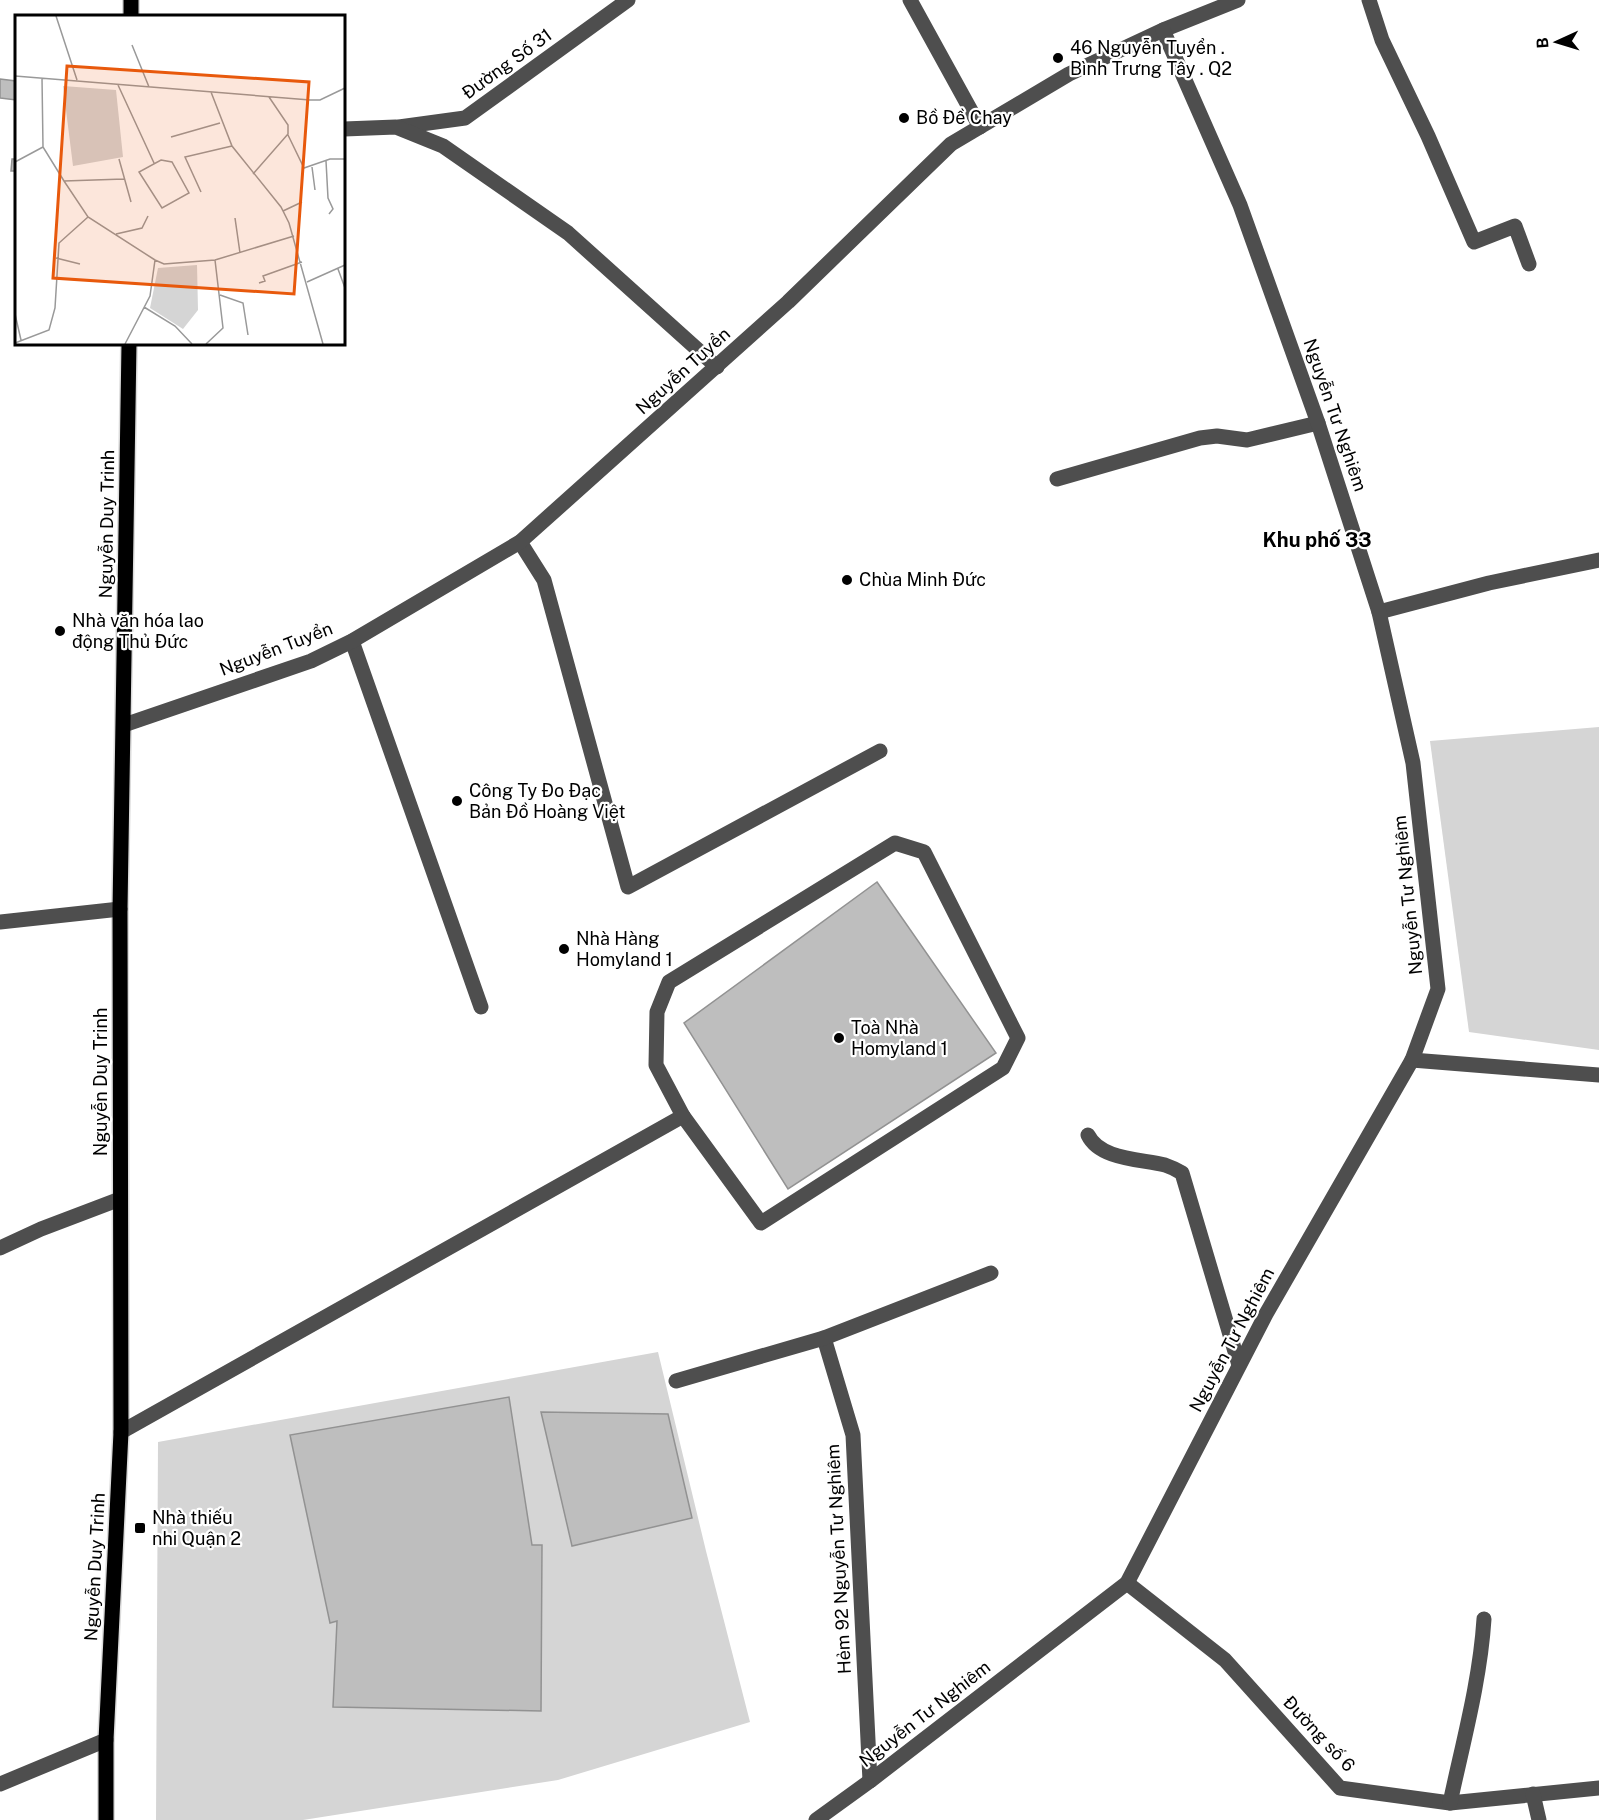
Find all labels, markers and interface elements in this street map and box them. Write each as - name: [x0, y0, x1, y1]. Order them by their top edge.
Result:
- north arrow: [1527, 12, 1587, 72]
- inset map: [15, 15, 345, 345]
- street label: Đường Số 31: [458, 24, 556, 103]
- place label: 46 Nguyễn Tuyển . Bình Trưng Tây . Q2: [1070, 37, 1232, 79]
- text: B: [1533, 37, 1552, 49]
- marker: 46 Nguyễn Tuyển . Bình Trưng Tây . Q2: [1051, 51, 1065, 65]
- place label: Bồ Đề Chay: [916, 107, 1012, 128]
- marker: Bồ Đề Chay: [897, 111, 911, 125]
- street label: Nguyễn Tuyển: [631, 323, 734, 418]
- street label: Nguyễn Tư Nghiêm: [1299, 336, 1371, 494]
- street label: Nguyễn Duy Trinh: [95, 450, 118, 598]
- district label: Khu phố 33: [1262, 528, 1372, 552]
- place label: Chùa Minh Đức: [859, 569, 986, 590]
- marker: Chùa Minh Đức: [840, 573, 854, 587]
- place label: Nhà văn hóa lao động Thủ Đức: [72, 610, 204, 652]
- street label: Nguyễn Tuyển: [216, 617, 335, 680]
- marker: Nhà văn hóa lao động Thủ Đức: [53, 624, 67, 638]
- place label: Công Ty Đo Đạc Bản Đồ Hoàng Việt: [469, 780, 626, 822]
- marker: Công Ty Đo Đạc Bản Đồ Hoàng Việt: [450, 794, 464, 808]
- street label: Nguyễn Tư Nghiêm: [1389, 814, 1426, 976]
- place label: Nhà Hàng Homyland 1: [576, 928, 673, 970]
- marker: Nhà Hàng Homyland 1: [557, 942, 571, 956]
- street label: Nguyễn Duy Trinh: [90, 1008, 111, 1156]
- place label: Toà Nhà Homyland 1: [851, 1017, 948, 1059]
- marker: Toà Nhà Homyland 1: [832, 1031, 846, 1045]
- street label: Nguyễn Tư Nghiêm: [1185, 1264, 1278, 1415]
- street label: Hẻm 92 Nguyễn Tư Nghiêm: [822, 1443, 855, 1675]
- street label: Nguyễn Duy Trinh: [80, 1492, 109, 1642]
- place label: Nhà thiếu nhi Quận 2: [152, 1507, 241, 1549]
- marker: Nhà thiếu nhi Quận 2: [133, 1521, 147, 1535]
- street label: Nguyễn Tư Nghiêm: [855, 1656, 994, 1771]
- street label: Đường số 6: [1279, 1692, 1360, 1776]

